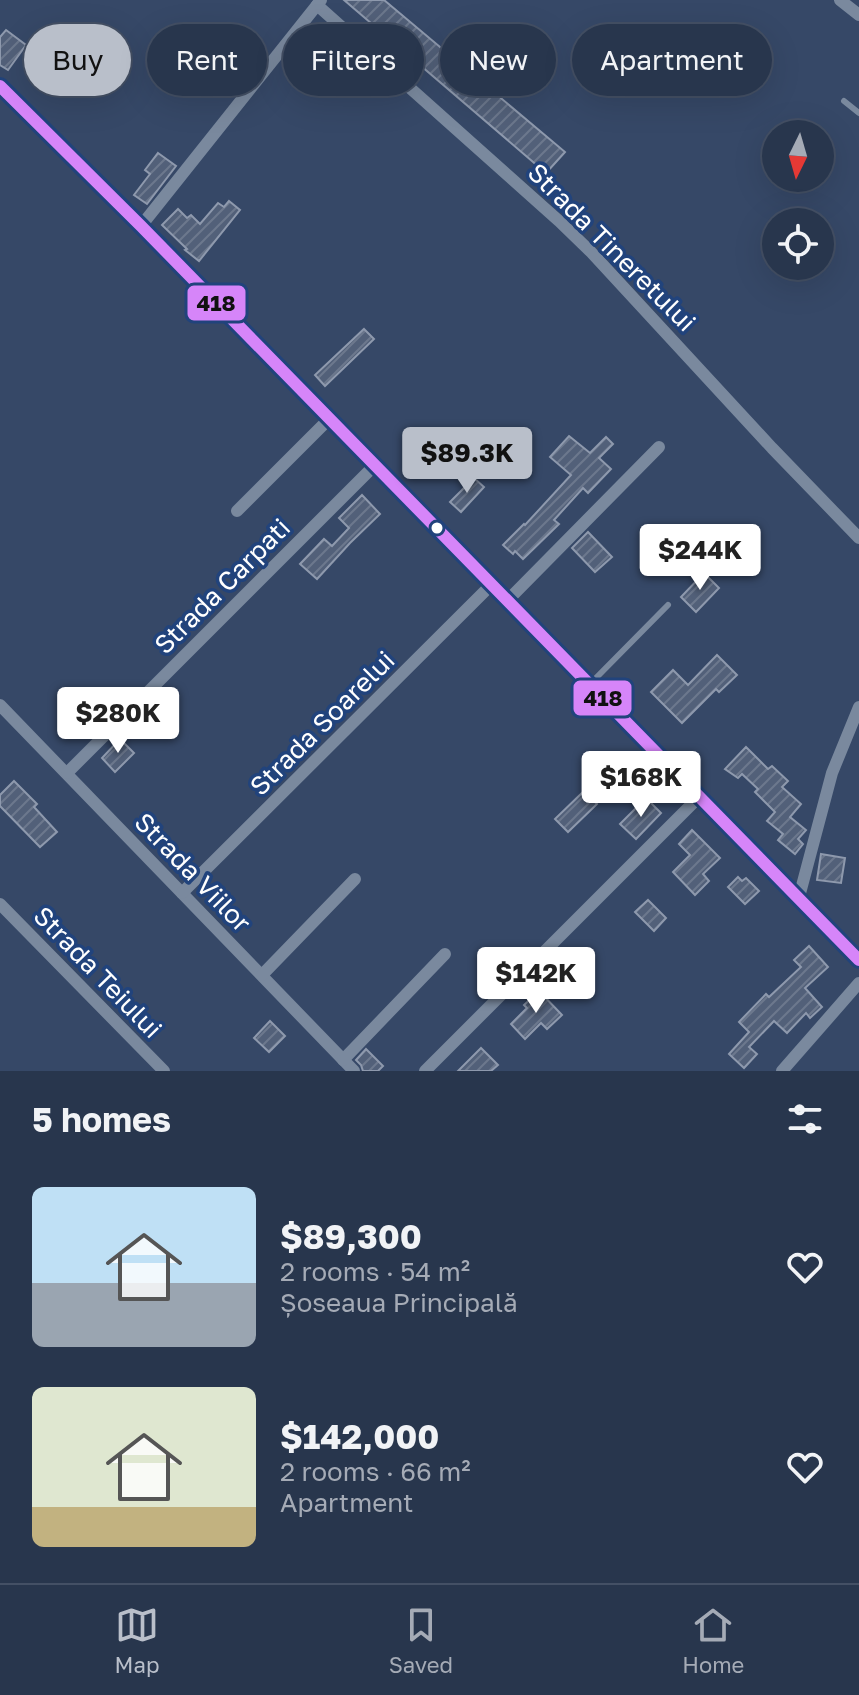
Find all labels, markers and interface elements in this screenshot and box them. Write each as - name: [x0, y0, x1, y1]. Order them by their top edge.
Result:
- chip: Buy: [24, 24, 131, 96]
- chip: Rent: [147, 24, 267, 96]
- chip: Filters: [283, 24, 424, 96]
- chip: New: [440, 24, 556, 96]
- chip: Apartment: [572, 24, 772, 96]
- north arrow: [762, 120, 834, 192]
- map controls: [762, 120, 834, 280]
- street label: Strada Tineretului: [522, 157, 702, 337]
- button: locate: [762, 208, 834, 280]
- line badge: 418: [186, 284, 247, 322]
- text: 418: [196, 289, 236, 316]
- pin: $89.3K: [402, 427, 532, 495]
- text: $89.3K: [420, 437, 514, 468]
- street label: Strada Carpati: [148, 512, 296, 660]
- unlabelled marker: [429, 520, 445, 536]
- pin: $244K: [644, 524, 756, 592]
- text: $244K: [658, 534, 742, 565]
- street label: Strada Soarelui: [243, 644, 401, 802]
- line badge: 418: [572, 679, 633, 717]
- text: 418: [583, 684, 623, 711]
- pin: $280K: [62, 687, 174, 755]
- text: $280K: [75, 697, 161, 728]
- pin: $168K: [585, 751, 697, 819]
- text: $168K: [600, 761, 682, 792]
- street label: Strada Viilor: [129, 806, 257, 938]
- street label: Strada Teiului: [28, 900, 168, 1044]
- pin: $142K: [480, 947, 592, 1015]
- text: $142K: [495, 957, 577, 988]
- icon: filters: [783, 1097, 827, 1141]
- text: 5 homes: [32, 1099, 171, 1139]
- text: $89,300: [280, 1216, 422, 1256]
- icon: home: [96, 1219, 192, 1315]
- icon: heart: [783, 1245, 827, 1289]
- text: 2 rooms · 54 m²: [280, 1256, 470, 1287]
- text: Șoseaua Principală: [280, 1287, 518, 1318]
- text: $142,000: [280, 1416, 439, 1456]
- icon: home: [96, 1419, 192, 1515]
- icon: heart: [783, 1445, 827, 1489]
- text: 2 rooms · 66 m²: [280, 1456, 471, 1487]
- text: Apartment: [280, 1487, 413, 1518]
- tab: Map: [115, 1603, 160, 1678]
- tab: Saved: [389, 1603, 453, 1678]
- tab: Home: [682, 1603, 744, 1678]

